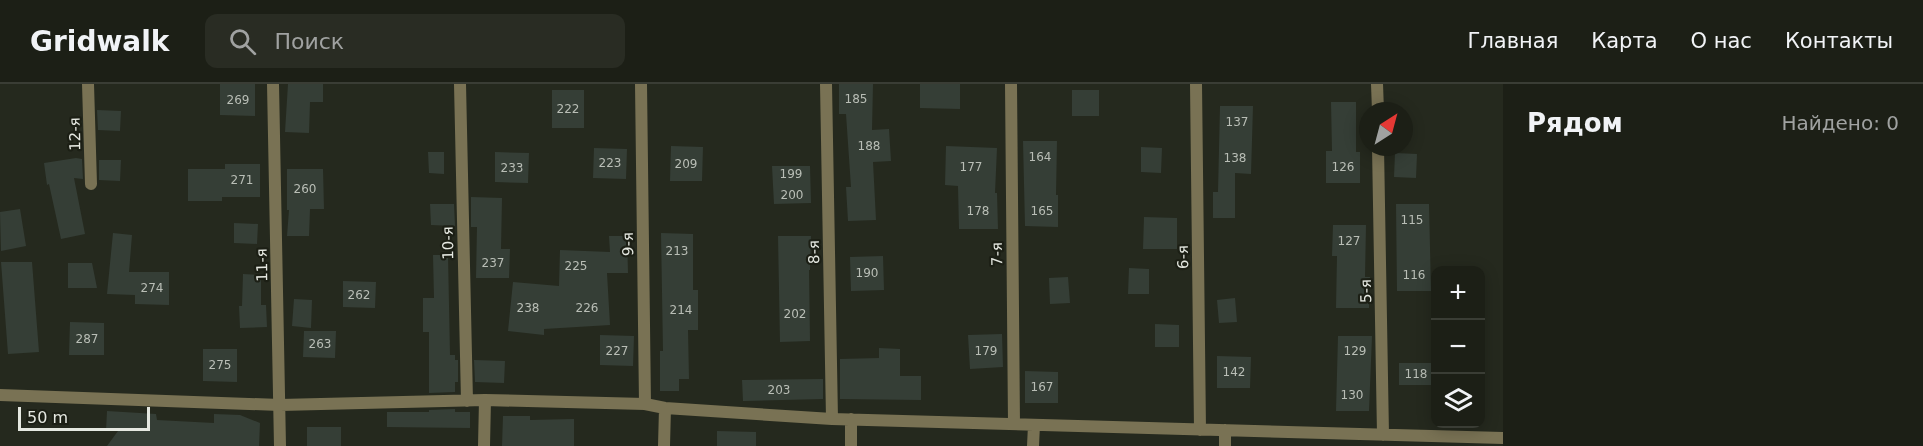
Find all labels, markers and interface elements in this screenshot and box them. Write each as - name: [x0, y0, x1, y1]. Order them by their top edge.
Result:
- search box: [205, 14, 625, 68]
- text: Gridwalk: [30, 25, 169, 58]
- icon: search: [226, 25, 259, 58]
- text: Поиск: [274, 29, 344, 54]
- text: Главная: [1468, 29, 1558, 53]
- text: Карта: [1591, 29, 1658, 53]
- text: О нас: [1691, 29, 1752, 53]
- text: Контакты: [1785, 29, 1893, 53]
- house number: 185: [845, 92, 867, 106]
- house number: 269: [227, 93, 249, 107]
- house number: 222: [557, 102, 579, 116]
- north arrow: [1359, 102, 1413, 156]
- text: Рядом: [1527, 108, 1623, 138]
- text: Найдено: 0: [1781, 111, 1899, 135]
- house number: 137: [1226, 115, 1248, 129]
- street label: 12-я: [66, 117, 84, 151]
- house number: 188: [858, 139, 880, 153]
- house number: 164: [1029, 150, 1051, 164]
- house number: 138: [1224, 151, 1246, 165]
- house number: 223: [599, 156, 621, 170]
- house number: 209: [675, 157, 697, 171]
- house number: 177: [960, 160, 982, 174]
- house number: 126: [1332, 160, 1354, 174]
- house number: 233: [501, 161, 523, 175]
- house number: 199: [780, 167, 802, 181]
- house number: 271: [231, 173, 253, 187]
- house number: 260: [294, 182, 316, 196]
- house number: 200: [781, 188, 803, 202]
- house number: 178: [967, 204, 989, 218]
- house number: 165: [1031, 204, 1053, 218]
- house number: 115: [1401, 213, 1423, 227]
- street label: 10-я: [439, 226, 457, 260]
- street label: 9-я: [619, 232, 637, 256]
- house number: 127: [1338, 234, 1360, 248]
- street label: 8-я: [805, 240, 823, 264]
- street label: 7-я: [988, 242, 1006, 266]
- house number: 213: [666, 244, 688, 258]
- street label: 6-я: [1174, 245, 1192, 269]
- street label: 11-я: [253, 248, 271, 282]
- house number: 237: [482, 256, 504, 270]
- house number: 225: [565, 259, 587, 273]
- house number: 190: [856, 266, 878, 280]
- map controls: [1431, 266, 1485, 428]
- button: +: [1431, 266, 1485, 320]
- house number: 116: [1403, 268, 1425, 282]
- street label: 5-я: [1357, 279, 1375, 303]
- house number: 274: [141, 281, 163, 295]
- house number: 262: [348, 288, 370, 302]
- house number: 238: [517, 301, 539, 315]
- house number: 226: [576, 301, 598, 315]
- house number: 214: [670, 303, 692, 317]
- house number: 202: [784, 307, 806, 321]
- button: −: [1431, 320, 1485, 374]
- house number: 287: [76, 332, 98, 346]
- house number: 263: [309, 337, 331, 351]
- house number: 227: [606, 344, 628, 358]
- house number: 179: [975, 344, 997, 358]
- house number: 129: [1344, 344, 1366, 358]
- house number: 275: [209, 358, 231, 372]
- house number: 142: [1223, 365, 1245, 379]
- house number: 118: [1405, 367, 1427, 381]
- button: layers: [1431, 374, 1485, 428]
- house number: 167: [1031, 380, 1053, 394]
- house number: 203: [768, 383, 790, 397]
- house number: 130: [1341, 388, 1363, 402]
- scale bar: [18, 404, 150, 432]
- text: 50 m: [27, 408, 68, 427]

